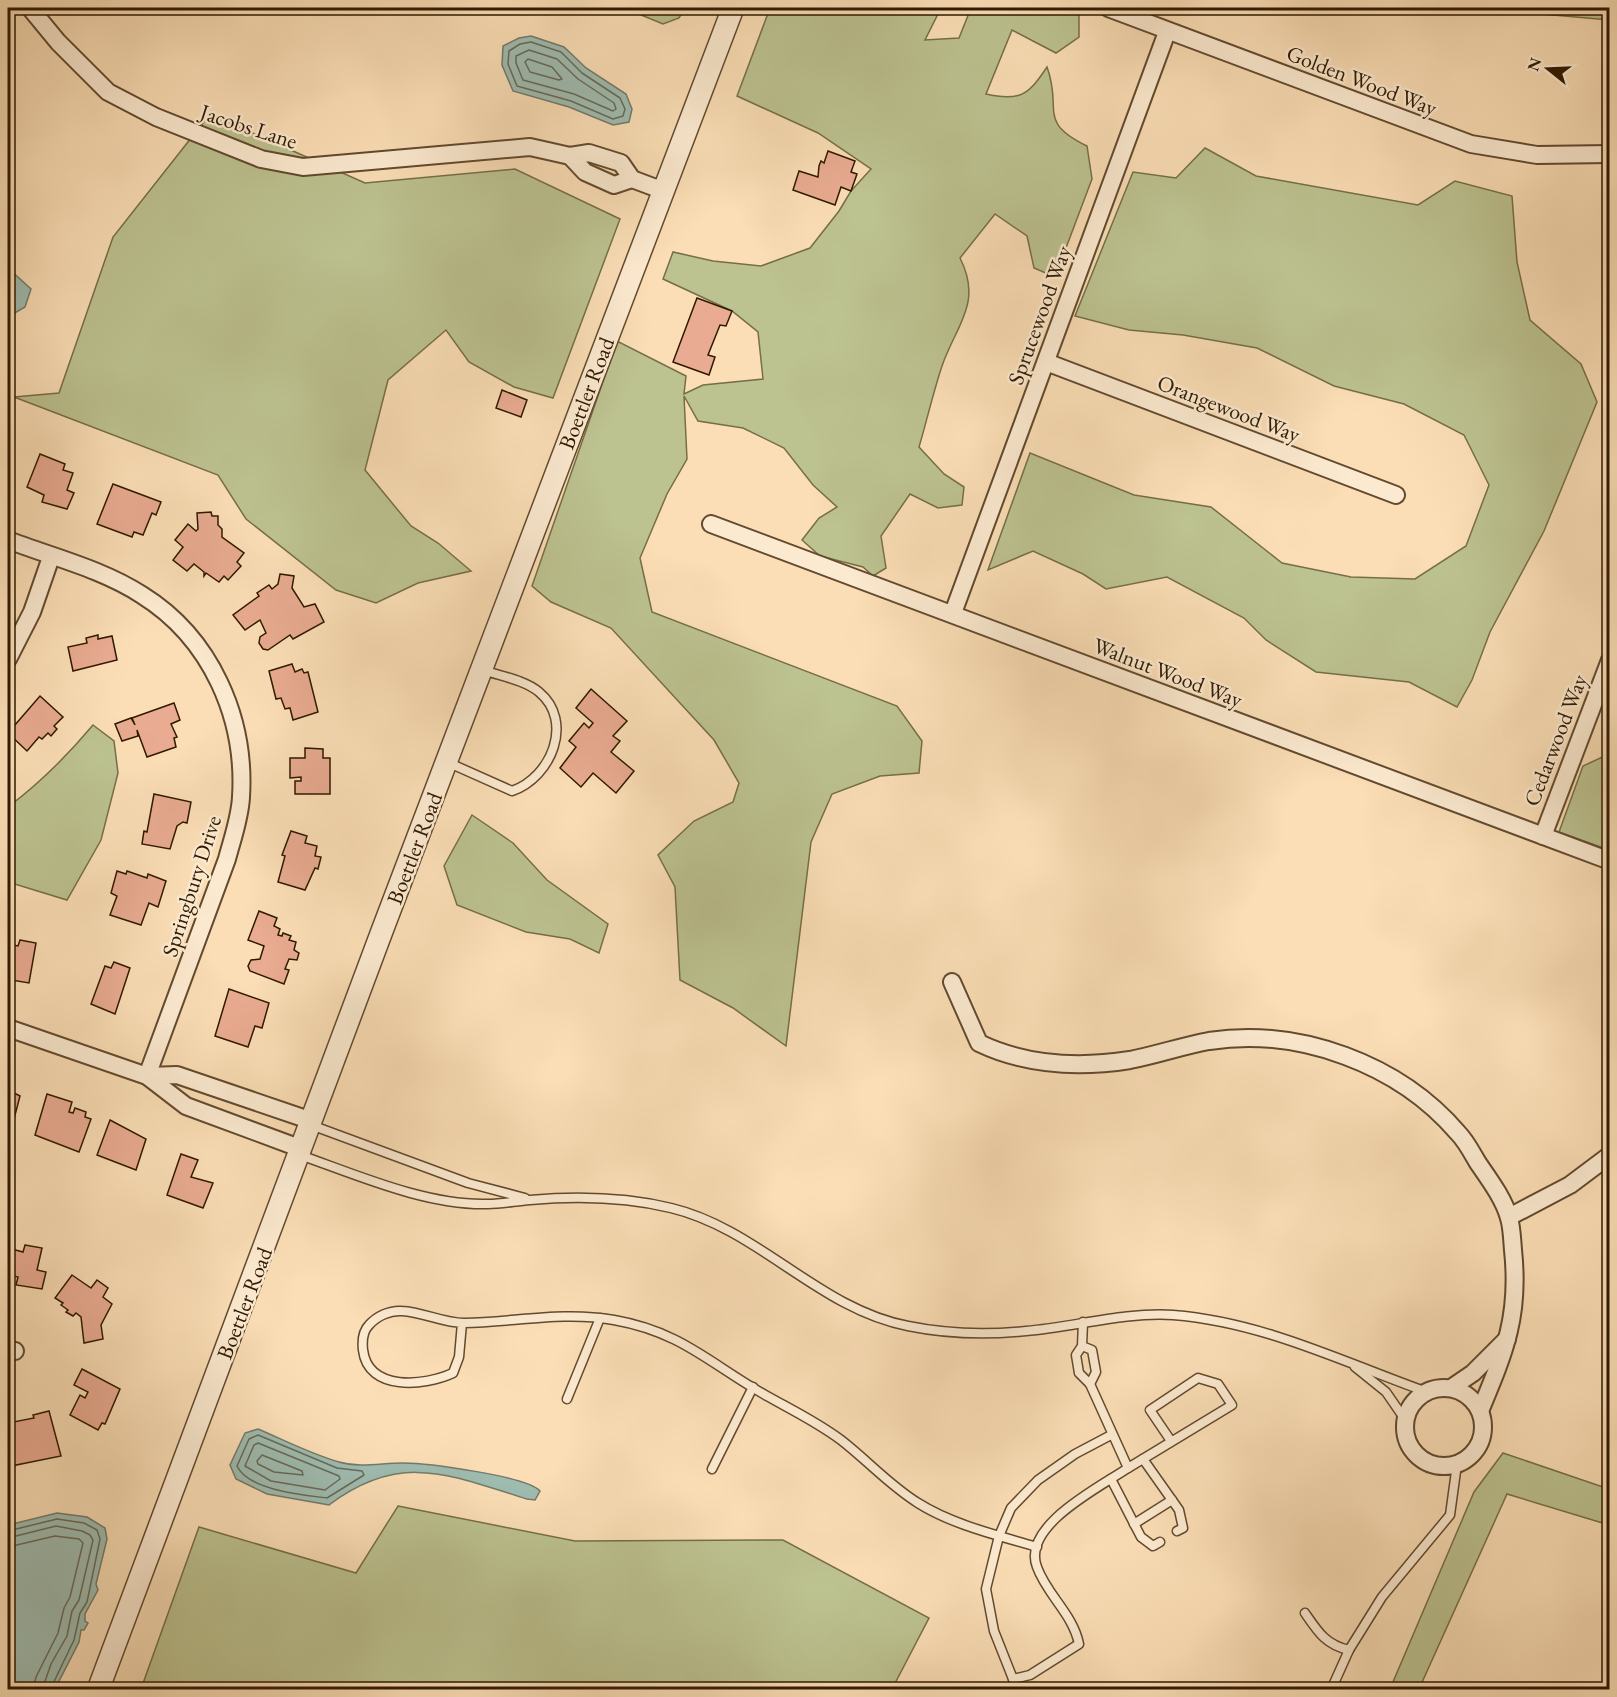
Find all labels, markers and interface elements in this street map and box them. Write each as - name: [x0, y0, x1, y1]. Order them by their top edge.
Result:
- street label: Golden Wood Way: [1282, 38, 1442, 123]
- north arrow: [1518, 39, 1578, 99]
- text: N: [1522, 55, 1546, 74]
- street label: Jacobs Lane: [195, 97, 301, 156]
- street label: Sprucewood Way: [1001, 241, 1078, 389]
- street label: Boettler Road: [552, 332, 621, 453]
- street label: Orangewood Way: [1153, 368, 1305, 449]
- street label: Walnut Wood Way: [1089, 631, 1247, 714]
- street label: Cedarwood Way: [1517, 670, 1594, 810]
- street label: Boettler Road: [380, 787, 449, 908]
- street label: Springbury Drive: [155, 811, 228, 960]
- street label: Boettler Road: [210, 1242, 279, 1363]

